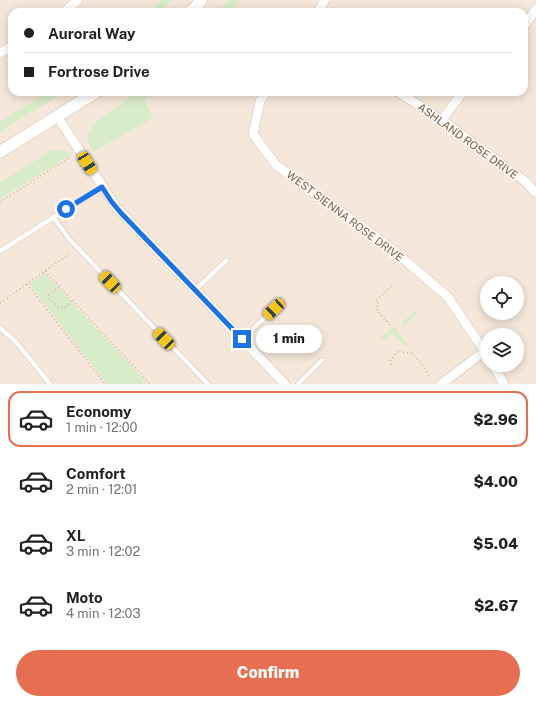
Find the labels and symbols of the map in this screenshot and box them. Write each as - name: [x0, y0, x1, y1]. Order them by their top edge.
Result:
- street label: ASHLAND ROSE DRIVE: [416, 101, 521, 181]
- car: [76, 150, 98, 176]
- street label: WEST SIENNA ROSE DRIVE: [284, 168, 406, 264]
- route start: [57, 200, 75, 218]
- car: [97, 269, 123, 295]
- car: [261, 296, 287, 322]
- callout: 1 min: [256, 325, 322, 353]
- car: [151, 326, 177, 352]
- route end: [233, 330, 251, 348]

